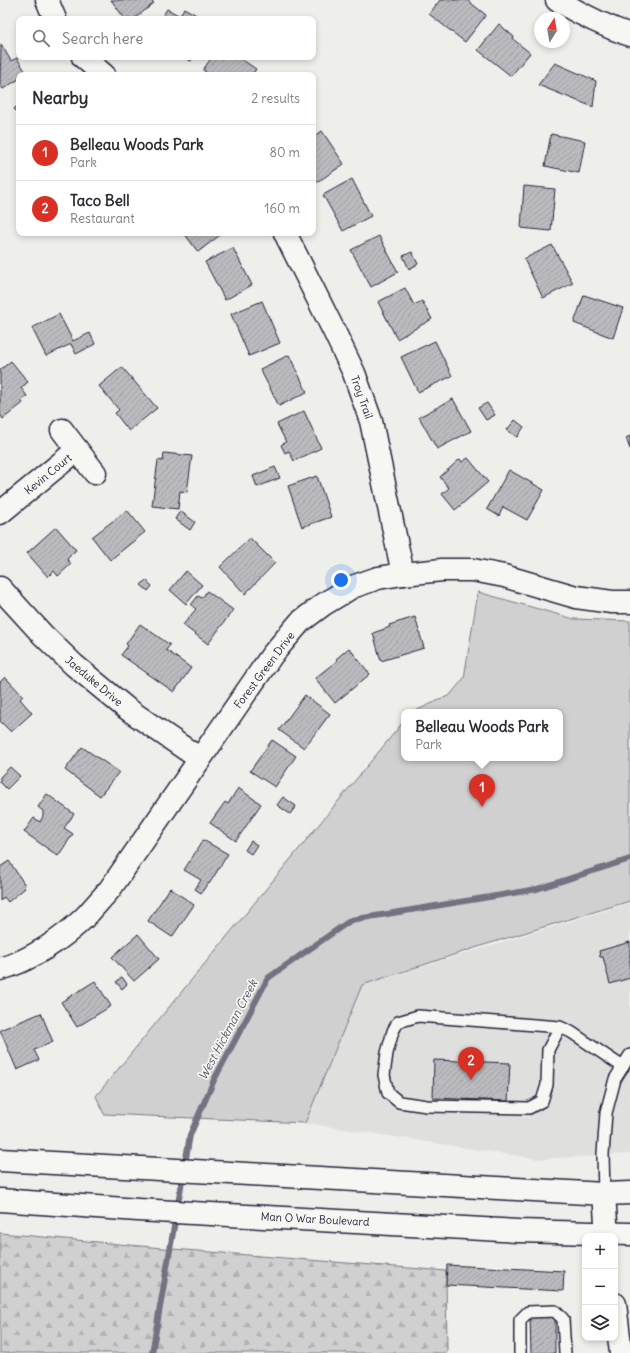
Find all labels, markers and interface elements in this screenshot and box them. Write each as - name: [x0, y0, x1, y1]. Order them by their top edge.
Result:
- north arrow: [534, 12, 570, 48]
- search box: [16, 16, 316, 60]
- icon: search: [30, 27, 52, 49]
- text: Search here: [62, 29, 143, 48]
- text: Nearby: [32, 87, 88, 109]
- text: 2 results: [251, 90, 300, 107]
- text: Belleau Woods Park: [70, 135, 204, 154]
- text: 1: [42, 144, 48, 161]
- text: 80 m: [269, 144, 300, 161]
- text: Park: [70, 154, 97, 171]
- text: Taco Bell: [70, 191, 130, 210]
- text: 2: [41, 200, 49, 217]
- text: 160 m: [264, 200, 300, 217]
- text: Restaurant: [70, 210, 135, 227]
- street label: Troy Trail: [348, 373, 376, 421]
- street label: Kevin Court: [21, 450, 75, 497]
- your location: [331, 570, 351, 590]
- street label: Forest Green Drive: [231, 629, 297, 711]
- street label: Jaeduke Drive: [62, 653, 126, 709]
- popup: [401, 709, 563, 761]
- text: Belleau Woods Park: [415, 717, 549, 736]
- text: Park: [415, 736, 442, 753]
- pin: 1: [469, 774, 495, 807]
- water label: West Hickman Creek: [195, 976, 261, 1082]
- pin: 2: [458, 1047, 484, 1080]
- street label: Man O War Boulevard: [260, 1209, 370, 1229]
- map controls: [582, 1233, 618, 1341]
- button: +: [582, 1233, 618, 1269]
- button: −: [582, 1269, 618, 1305]
- button: layers: [582, 1305, 618, 1341]

